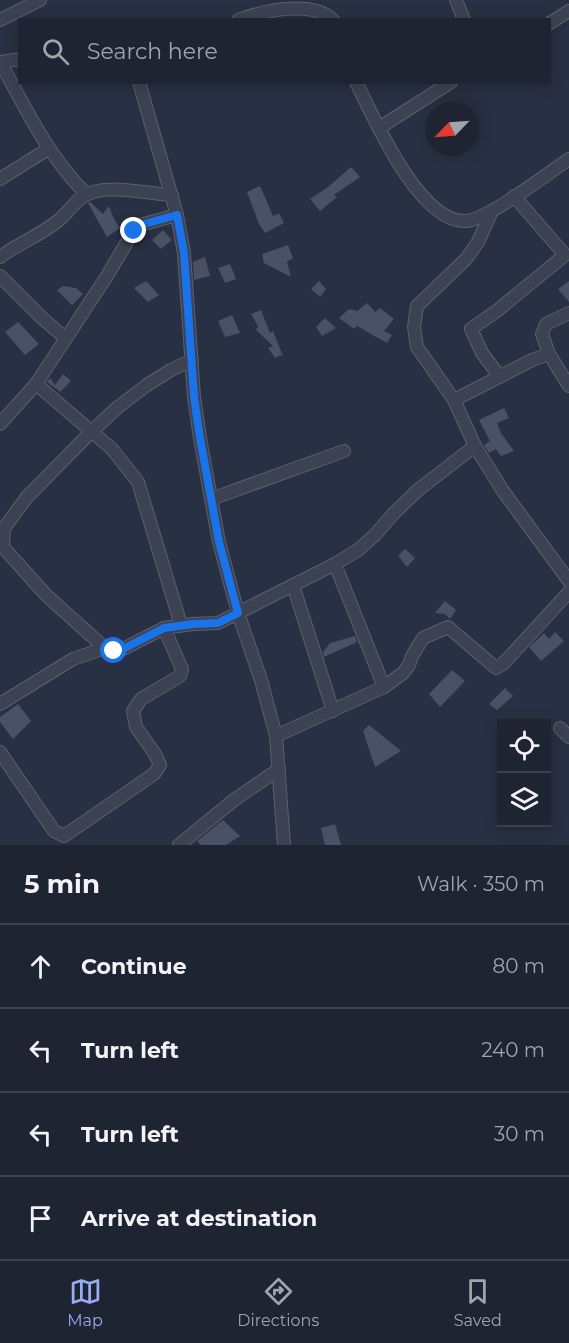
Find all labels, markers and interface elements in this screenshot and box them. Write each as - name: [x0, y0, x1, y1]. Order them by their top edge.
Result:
- search box: [18, 18, 551, 84]
- icon: search: [39, 35, 72, 68]
- text: Search here: [87, 38, 218, 65]
- north arrow: [425, 102, 479, 156]
- route end: [120, 217, 146, 243]
- route start: [100, 637, 126, 663]
- map controls: [497, 719, 551, 827]
- button: locate: [497, 719, 551, 773]
- button: layers: [497, 773, 551, 827]
- text: 5 min: [24, 868, 100, 900]
- text: Walk · 350 m: [417, 872, 545, 896]
- icon: ahead: [24, 950, 57, 983]
- text: Continue: [81, 953, 187, 980]
- text: 80 m: [493, 954, 545, 978]
- icon: left: [24, 1034, 57, 1067]
- text: Turn left: [81, 1037, 179, 1064]
- text: 240 m: [481, 1038, 545, 1062]
- icon: left: [24, 1118, 57, 1151]
- text: Turn left: [81, 1121, 179, 1148]
- text: 30 m: [494, 1122, 545, 1146]
- icon: arrive: [24, 1202, 57, 1235]
- text: Arrive at destination: [81, 1205, 317, 1232]
- tab: Map: [67, 1275, 103, 1330]
- tab: Directions: [237, 1275, 319, 1330]
- tab: Saved: [454, 1275, 502, 1330]

